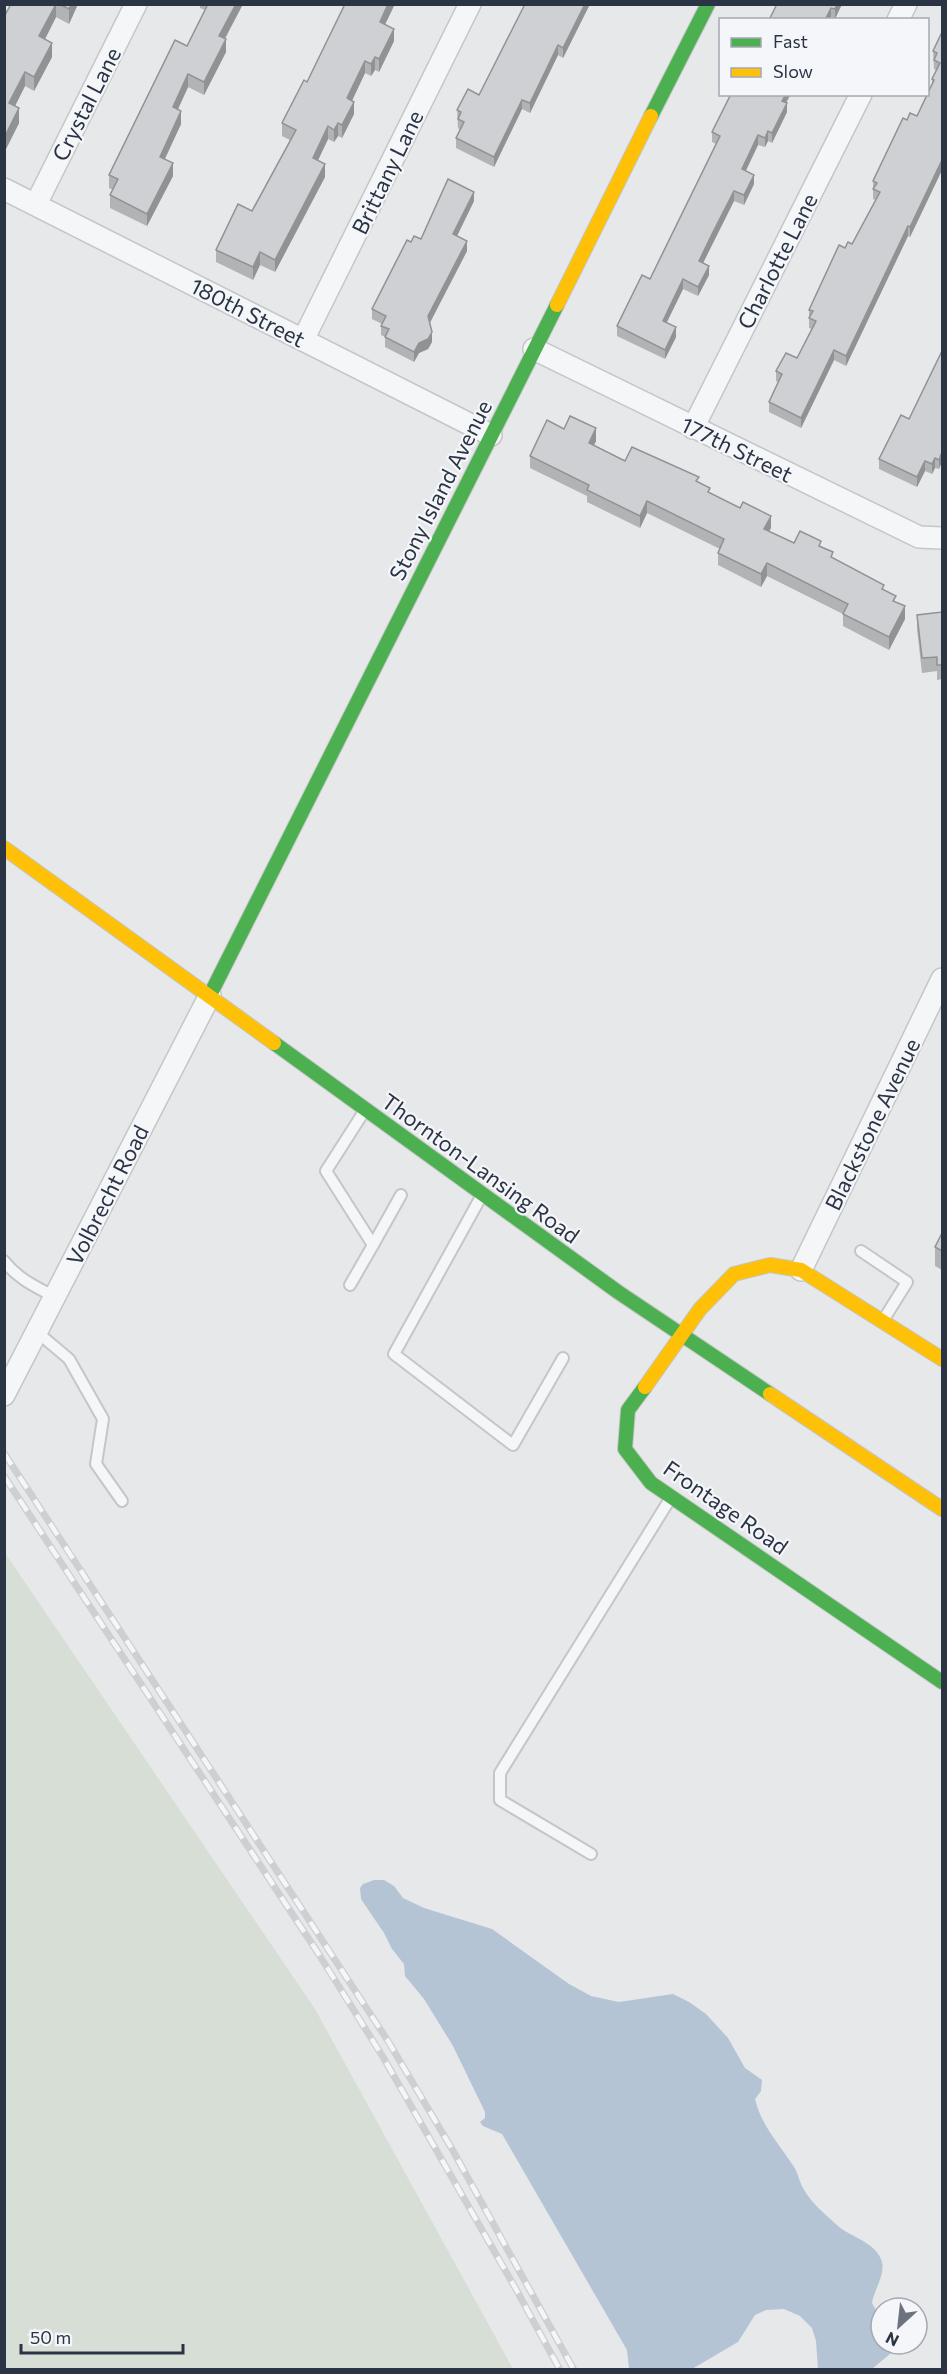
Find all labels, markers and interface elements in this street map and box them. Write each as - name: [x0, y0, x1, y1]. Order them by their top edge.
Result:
- legend: [719, 18, 929, 96]
- text: Fast: [773, 30, 808, 52]
- street label: Crystal Lane: [46, 43, 126, 165]
- text: Slow: [773, 60, 813, 82]
- street label: Brittany Lane: [345, 106, 429, 238]
- street label: Charlotte Lane: [731, 189, 823, 333]
- street label: 180th Street: [186, 272, 310, 352]
- street label: Stony Island Avenue: [383, 395, 497, 585]
- street label: 177th Street: [677, 410, 797, 488]
- street label: Blackstone Avenue: [819, 1034, 925, 1214]
- street label: Thornton-Lansing Road: [377, 1087, 585, 1249]
- street label: Volbrecht Road: [60, 1121, 154, 1269]
- street label: Frontage Road: [659, 1454, 793, 1560]
- north arrow: [869, 2296, 929, 2356]
- scale bar: [21, 2317, 183, 2355]
- text: 50 m: [30, 2326, 71, 2348]
- text: N: [882, 2329, 902, 2351]

